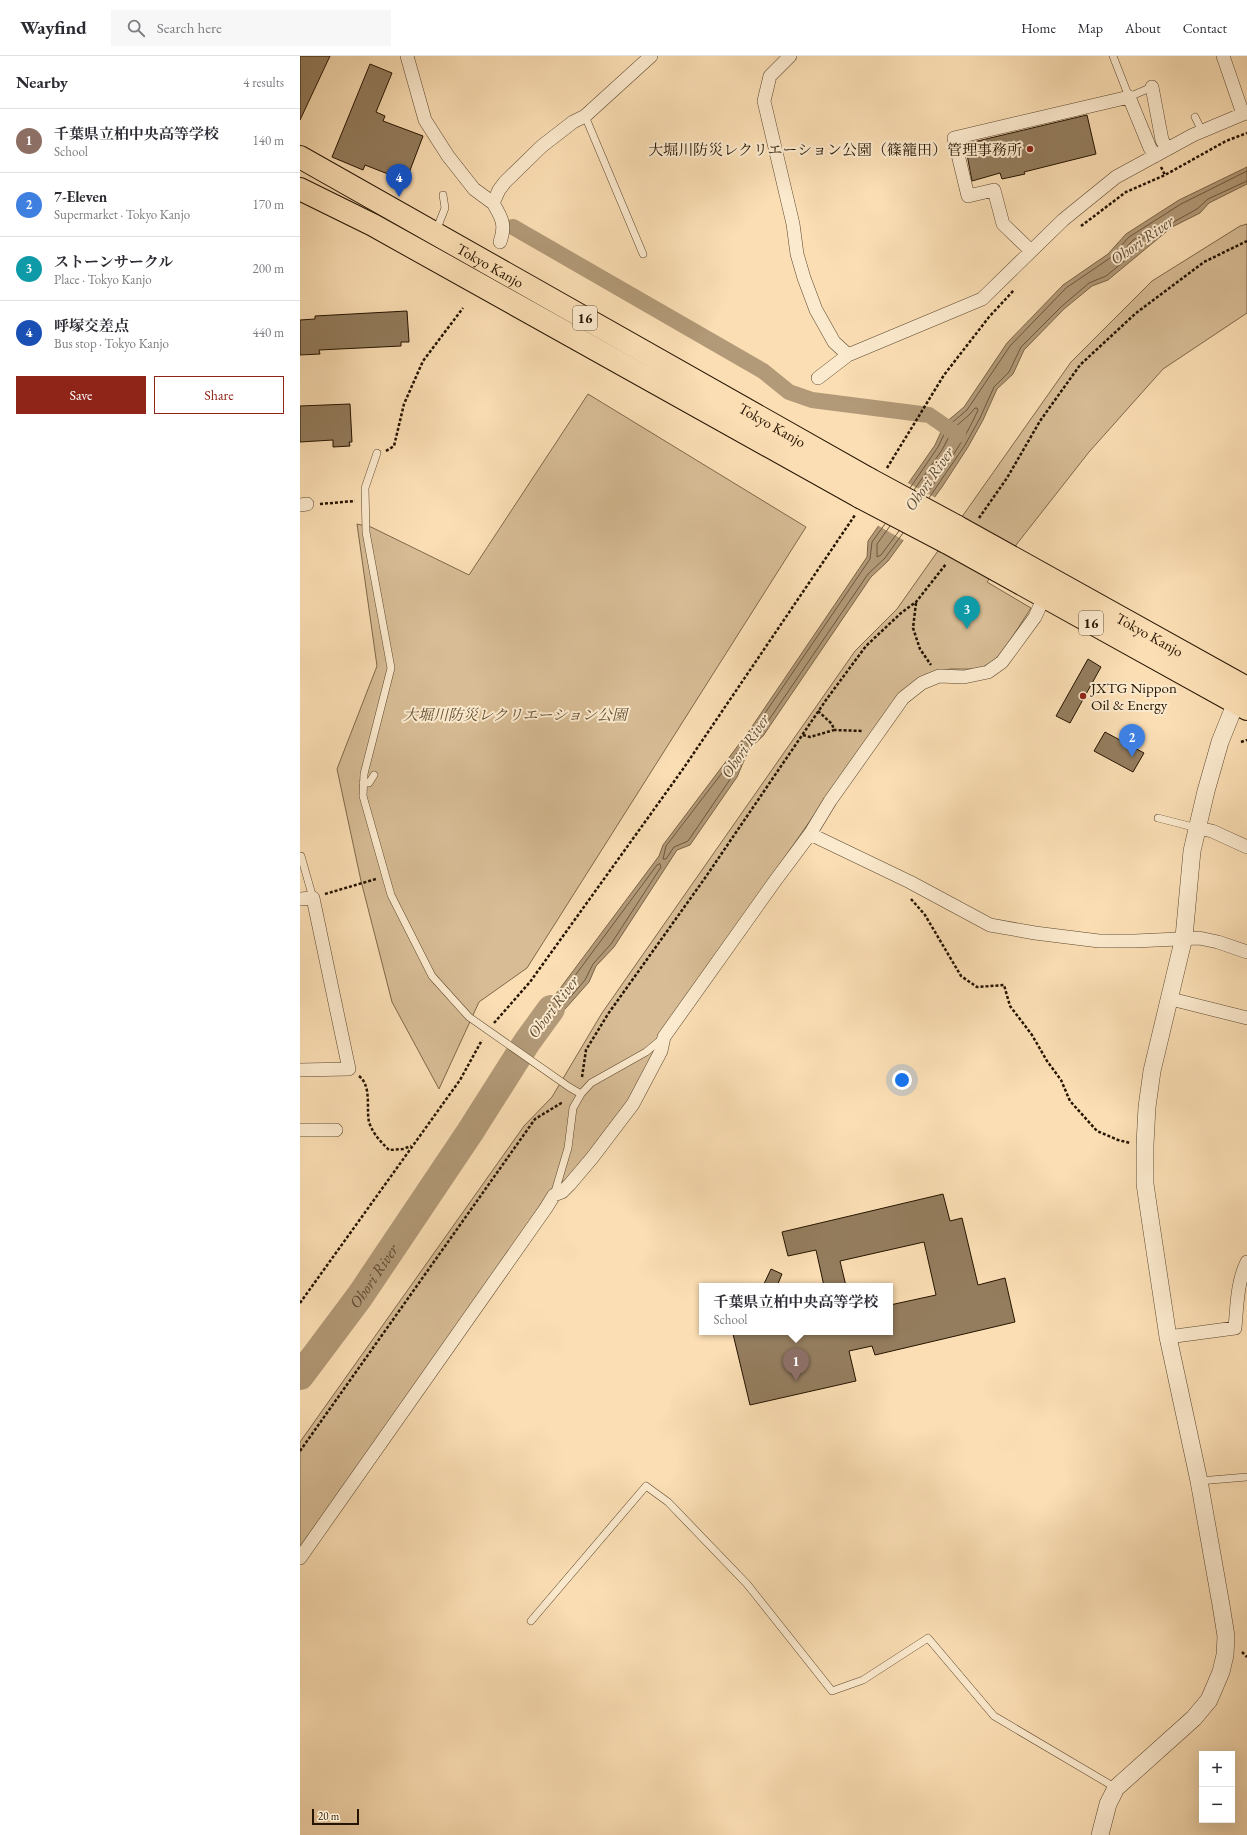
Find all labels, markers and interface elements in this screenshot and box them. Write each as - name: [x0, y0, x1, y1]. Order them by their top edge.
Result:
- search box: [111, 10, 391, 46]
- text: Wayfind: [20, 15, 87, 40]
- icon: search: [125, 17, 147, 39]
- text: Search here: [157, 18, 222, 37]
- text: Home: [1021, 19, 1056, 37]
- text: Map: [1078, 19, 1103, 37]
- text: About: [1125, 19, 1161, 37]
- text: Contact: [1183, 19, 1227, 37]
- text: Nearby: [16, 71, 68, 93]
- text: 4 results: [243, 74, 284, 91]
- text: 千葉県立柏中央高等学校: [54, 124, 219, 143]
- text: 1: [26, 132, 32, 149]
- text: 140 m: [253, 132, 284, 149]
- place label: 大堀川防災レクリエーション公園（篠籠田）管理事務所: [648, 140, 1022, 159]
- text: School: [54, 143, 88, 160]
- marker: 大堀川防災レクリエーション公園（篠籠田）管理事務所: [1025, 144, 1035, 154]
- pin: 4: [386, 164, 412, 197]
- text: 7-Eleven: [54, 187, 107, 206]
- text: 2: [26, 196, 32, 213]
- text: 170 m: [253, 196, 284, 213]
- text: Supermarket · Tokyo Kanjo: [54, 206, 190, 223]
- water label: Ohori River: [1106, 210, 1179, 269]
- street label: Tokyo Kanjo: [454, 238, 528, 291]
- text: ストーンサークル: [54, 252, 173, 271]
- text: 3: [26, 260, 32, 277]
- text: 200 m: [253, 260, 284, 277]
- text: Place · Tokyo Kanjo: [54, 271, 152, 288]
- road number: 16: [573, 306, 597, 330]
- text: 呼塚交差点: [54, 316, 129, 335]
- text: 4: [26, 324, 32, 341]
- text: 440 m: [253, 324, 284, 341]
- text: Bus stop · Tokyo Kanjo: [54, 335, 169, 352]
- button: Save: [16, 376, 146, 414]
- button: Share: [154, 376, 284, 414]
- street label: Tokyo Kanjo: [736, 398, 810, 451]
- water label: Ohori River: [900, 442, 959, 515]
- pin: 3: [954, 596, 980, 629]
- street label: Tokyo Kanjo: [1113, 608, 1187, 660]
- road number: 16: [1079, 611, 1103, 635]
- place label: JXTG Nippon Oil & Energy: [1089, 678, 1177, 714]
- marker: JXTG Nippon Oil & Energy: [1078, 691, 1088, 701]
- park label: 大堀川防災レクリエーション公園: [403, 705, 630, 724]
- water label: Ohori River: [716, 709, 775, 782]
- pin: 2: [1119, 724, 1145, 757]
- water label: Ohori River: [523, 971, 584, 1042]
- your location: [892, 1070, 912, 1090]
- water label: Ohori River: [344, 1239, 403, 1312]
- popup: [699, 1283, 893, 1335]
- text: 千葉県立柏中央高等学校: [713, 1292, 879, 1311]
- text: School: [713, 1311, 747, 1328]
- pin: 1: [783, 1348, 809, 1381]
- map controls: [1199, 1751, 1235, 1823]
- button: +: [1199, 1751, 1235, 1787]
- button: −: [1199, 1787, 1235, 1823]
- scale bar: [312, 1807, 359, 1826]
- text: 20 m: [318, 1809, 339, 1823]

